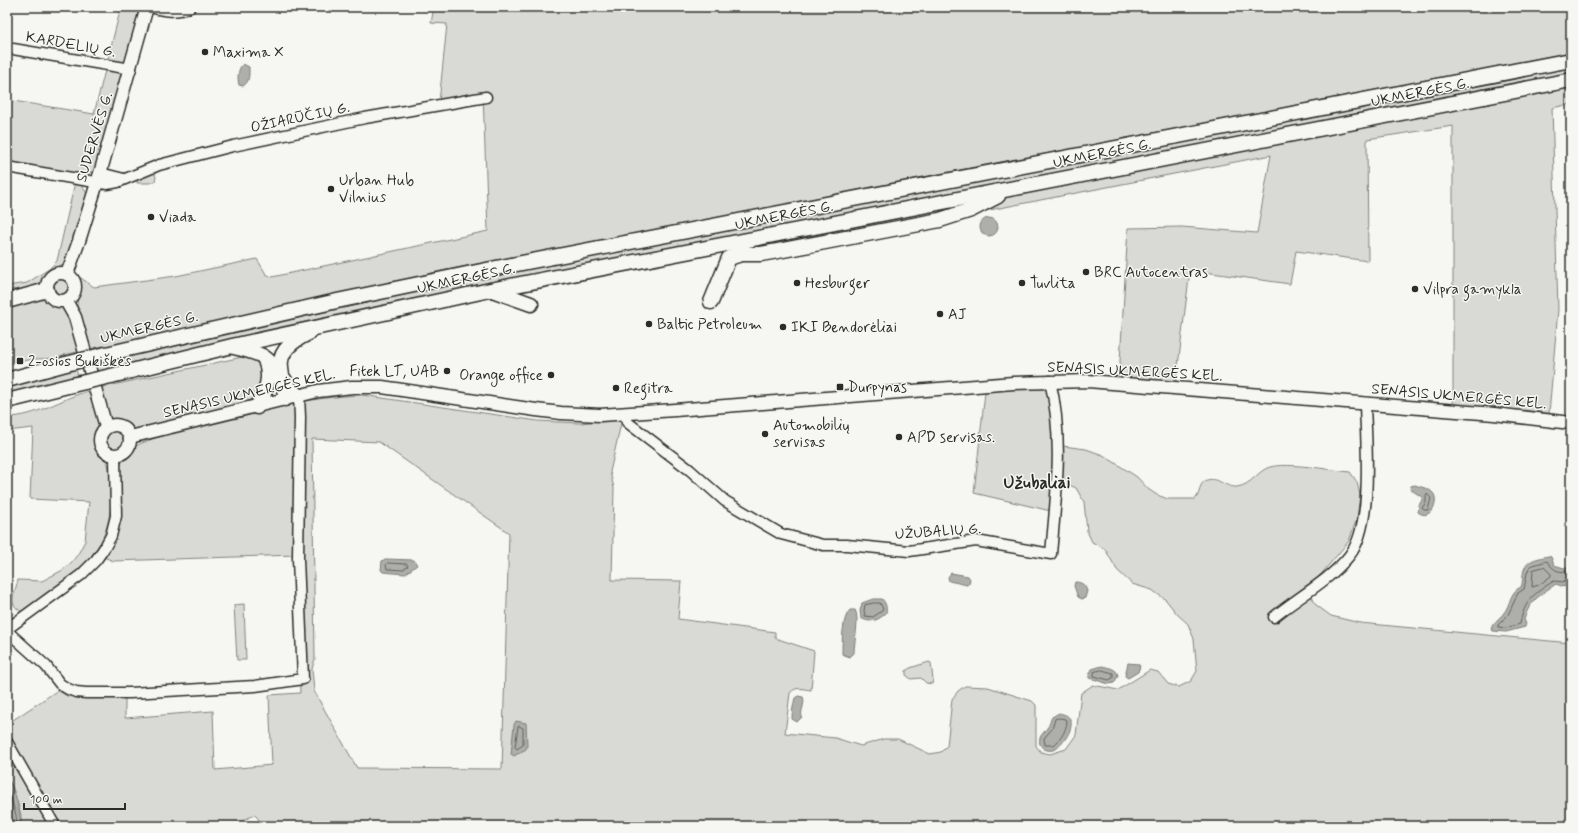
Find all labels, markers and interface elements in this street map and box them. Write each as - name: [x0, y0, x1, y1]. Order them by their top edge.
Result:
- street label: KARDELIŲ G.: [24, 27, 117, 63]
- place label: Maxima X: [213, 43, 284, 63]
- marker: Maxima X: [200, 47, 210, 57]
- street label: UKMERGĖS G.: [1369, 74, 1471, 112]
- street label: SUDERVĖS G.: [72, 90, 118, 185]
- street label: OŽIARŪČIŲ G.: [249, 97, 351, 138]
- street label: UKMERGĖS G.: [1051, 135, 1153, 173]
- place label: Urban Hub Vilnius: [339, 171, 414, 208]
- marker: Urban Hub Vilnius: [326, 184, 336, 194]
- street label: UKMERGĖS G.: [733, 197, 835, 235]
- place label: Viada: [159, 208, 197, 228]
- marker: Viada: [146, 212, 156, 222]
- street label: UKMERGĖS G.: [415, 259, 517, 299]
- place label: BRC Autocentras: [1094, 263, 1208, 283]
- marker: BRC Autocentras: [1081, 267, 1091, 277]
- place label: Hesburger: [805, 274, 870, 295]
- place label: Tuvlita: [1030, 274, 1076, 294]
- marker: Hesburger: [792, 278, 802, 288]
- marker: Tuvlita: [1017, 278, 1027, 288]
- place label: Vilpra gamykla: [1423, 280, 1522, 301]
- marker: Vilpra gamykla: [1410, 284, 1420, 294]
- place label: AJ: [948, 305, 967, 325]
- street label: UKMERGĖS G.: [98, 307, 200, 349]
- marker: AJ: [935, 309, 945, 319]
- place label: Baltic Petroleum: [657, 315, 762, 335]
- place label: IKI Bendorėliai: [791, 318, 897, 338]
- marker: Baltic Petroleum: [644, 319, 654, 329]
- marker: IKI Bendorėliai: [778, 322, 788, 332]
- place label: 2-osios Bukiškės: [28, 352, 132, 372]
- marker: 2-osios Bukiškės: [15, 356, 25, 366]
- street label: SENASIS UKMERGĖS KEL.: [1047, 357, 1223, 387]
- place label: Fitek LT, UAB: [349, 362, 439, 382]
- street label: SENASIS UKMERGĖS KEL.: [161, 364, 337, 423]
- marker: Fitek LT, UAB: [442, 366, 452, 376]
- place label: Orange office: [459, 366, 543, 387]
- marker: Orange office: [546, 370, 556, 380]
- place label: Durpynas: [848, 378, 907, 398]
- place label: Regitra: [624, 379, 674, 400]
- street label: SENASIS UKMERGĖS KEL.: [1371, 379, 1547, 415]
- marker: Durpynas: [835, 382, 845, 392]
- marker: Regitra: [611, 383, 621, 393]
- place label: Automobilių servisas: [773, 416, 850, 453]
- place label: APD servisas.: [907, 428, 995, 448]
- marker: Automobilių servisas: [760, 429, 770, 439]
- marker: APD servisas.: [894, 432, 904, 442]
- district label: Užubaliai: [1004, 472, 1070, 494]
- street label: UŽUBALIŲ G.: [894, 519, 982, 545]
- scale bar: [24, 785, 125, 811]
- text: 100 m: [30, 792, 62, 808]

